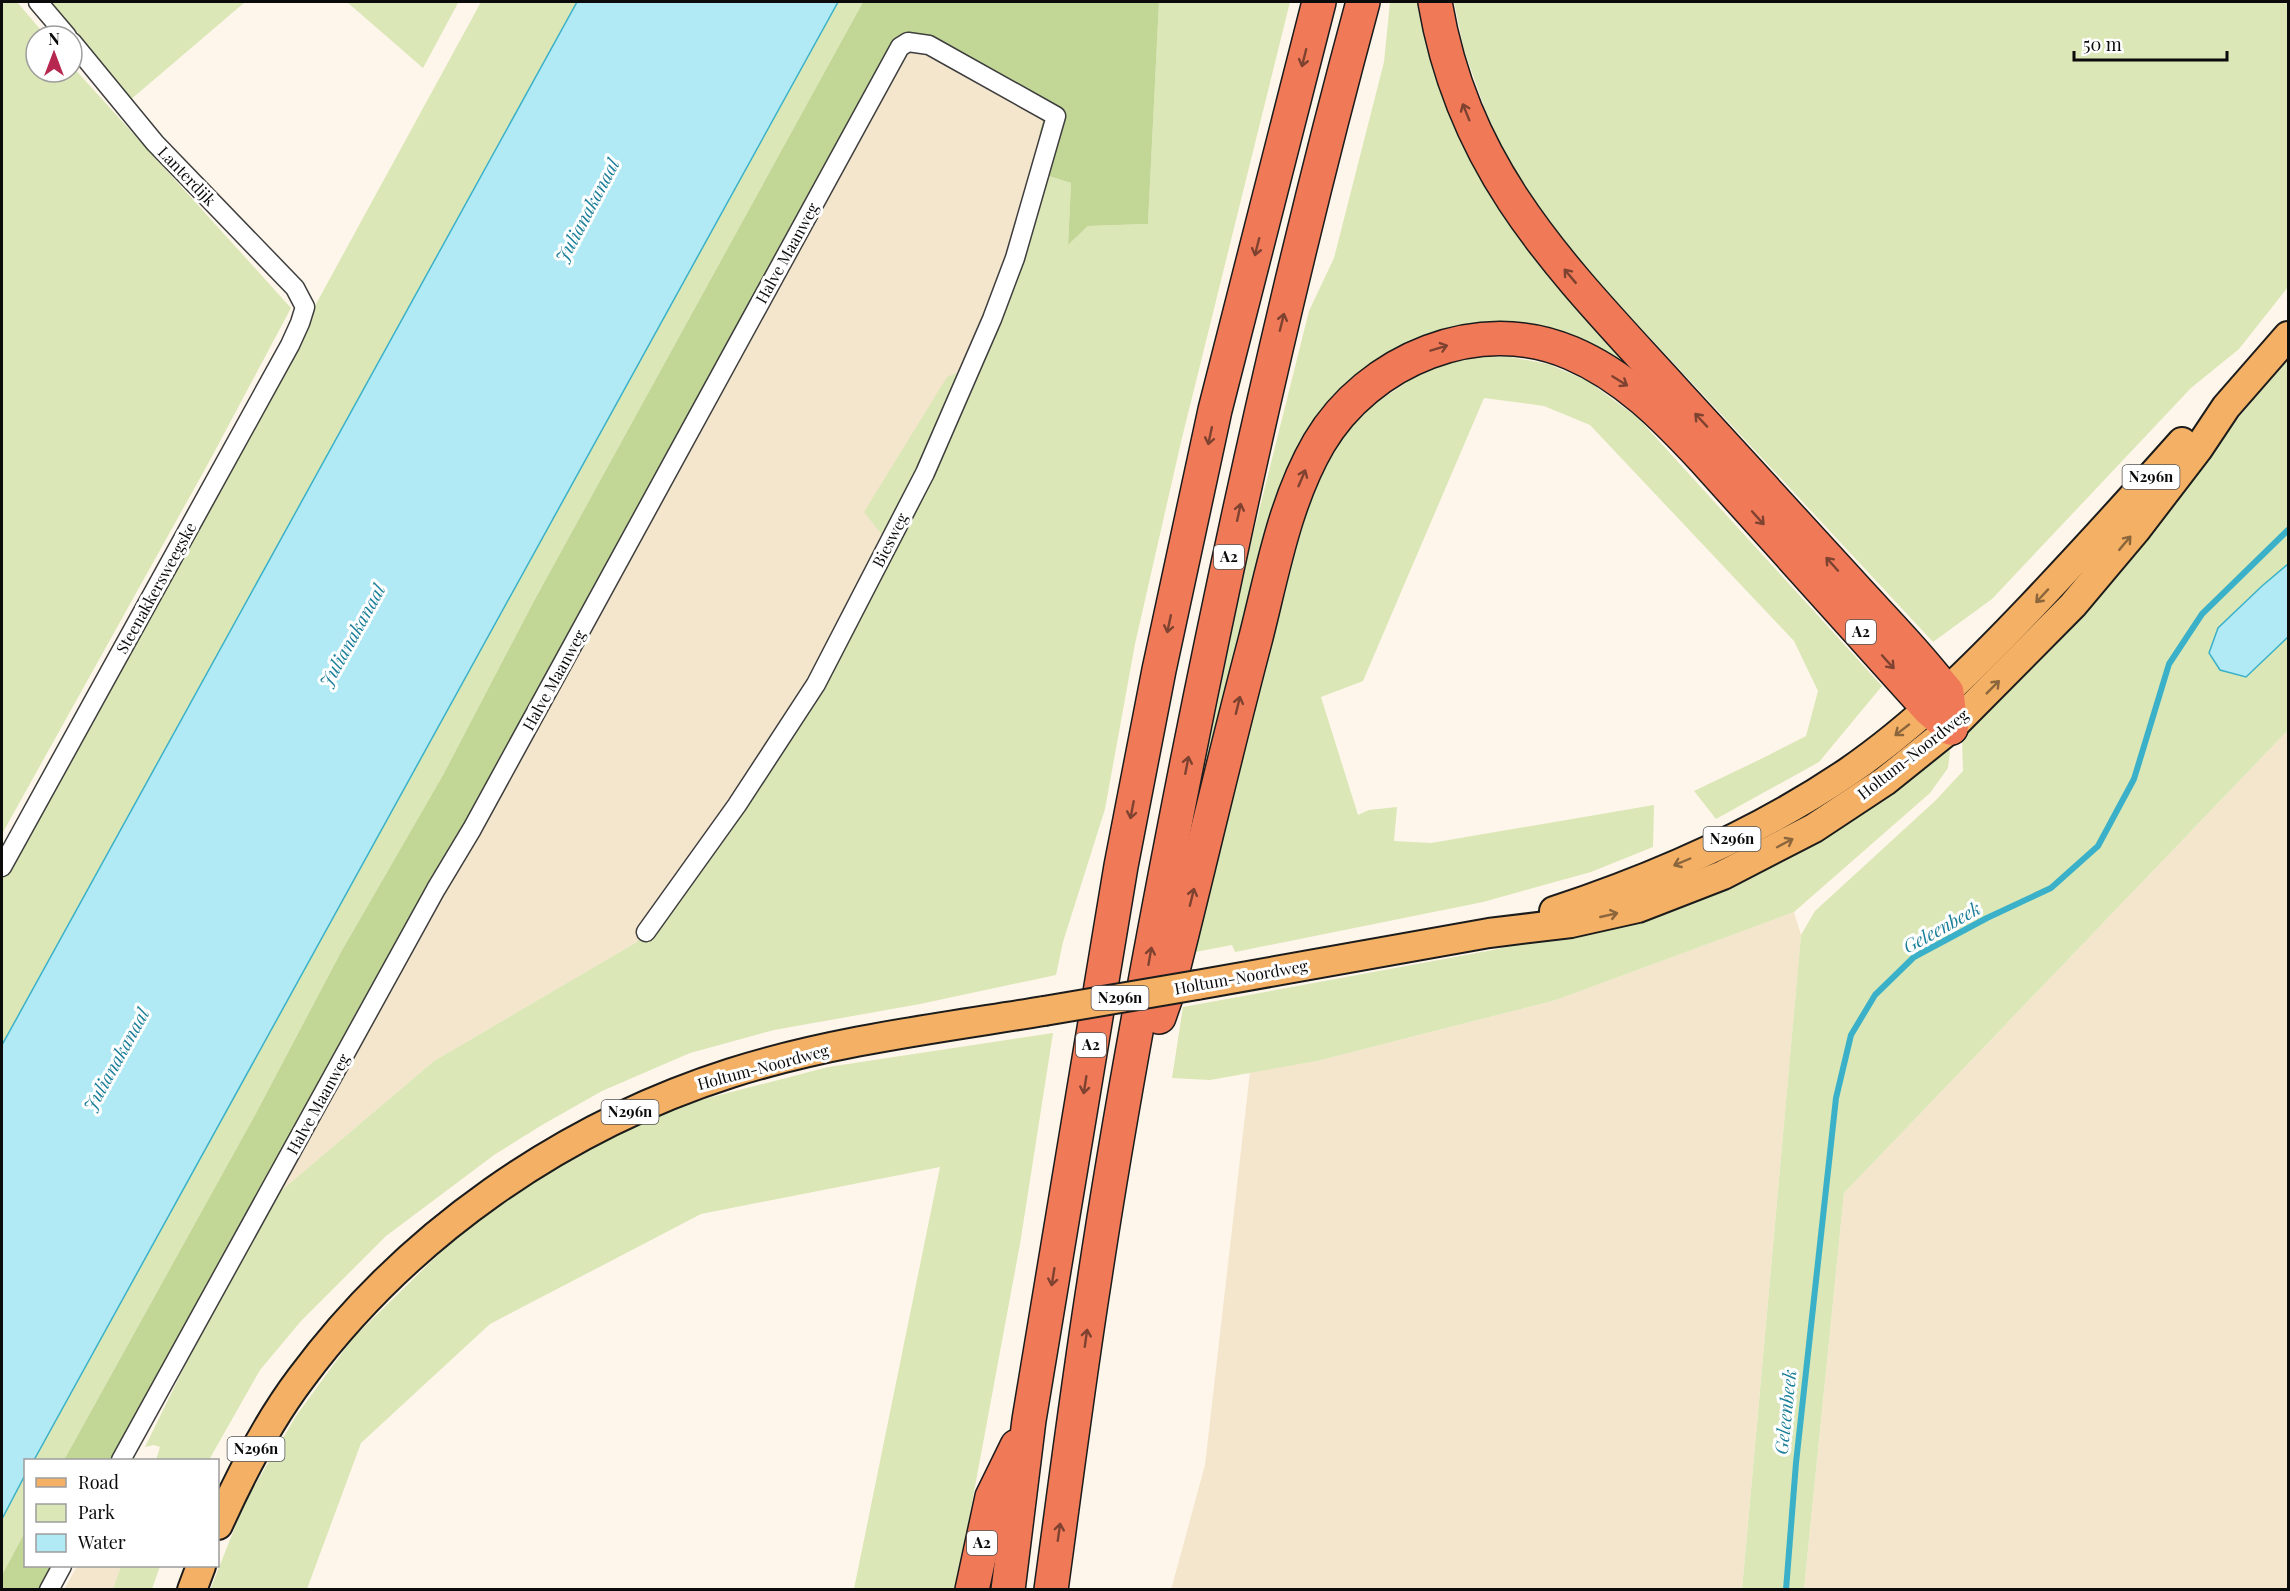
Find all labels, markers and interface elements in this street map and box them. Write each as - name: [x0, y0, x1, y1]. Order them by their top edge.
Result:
- north arrow: [24, 24, 84, 84]
- scale bar: [2074, 24, 2227, 62]
- text: N: [48, 28, 60, 49]
- text: 50 m: [2083, 32, 2122, 56]
- one-way arrow: [1298, 48, 1310, 67]
- one-way arrow: [1460, 103, 1471, 121]
- street label: Lanterdijk: [154, 142, 221, 210]
- water label: Julianakanaal: [550, 154, 625, 267]
- street label: Halve Maanweg: [750, 198, 823, 307]
- one-way arrow: [1250, 237, 1262, 256]
- one-way arrow: [1563, 269, 1577, 284]
- one-way arrow: [1277, 313, 1289, 332]
- one-way arrow: [1429, 342, 1448, 353]
- one-way arrow: [1611, 375, 1628, 387]
- one-way arrow: [1694, 413, 1708, 428]
- one-way arrow: [1204, 426, 1215, 446]
- road number: N296n: [2122, 465, 2180, 489]
- one-way arrow: [1297, 469, 1308, 487]
- one-way arrow: [1234, 503, 1245, 522]
- street label: Biesweg: [867, 508, 912, 571]
- one-way arrow: [1751, 510, 1765, 525]
- street label: Steenakkersweegske: [111, 518, 200, 657]
- one-way arrow: [2118, 535, 2131, 551]
- road number: A2: [1214, 545, 1244, 569]
- one-way arrow: [1826, 557, 1840, 572]
- water label: Julianakanaal: [314, 579, 391, 691]
- one-way arrow: [2034, 588, 2049, 603]
- one-way arrow: [1163, 615, 1175, 634]
- road number: A2: [1846, 620, 1876, 644]
- street label: Halve Maanweg: [517, 625, 590, 734]
- one-way arrow: [1881, 654, 1895, 669]
- one-way arrow: [1985, 679, 2000, 694]
- one-way arrow: [1233, 696, 1244, 715]
- street label: Holtum-Noordweg: [1853, 703, 1973, 804]
- one-way arrow: [1894, 723, 1910, 736]
- one-way arrow: [1182, 755, 1193, 775]
- one-way arrow: [1126, 800, 1137, 819]
- road number: N296n: [1704, 827, 1760, 851]
- one-way arrow: [1775, 837, 1793, 848]
- one-way arrow: [1673, 857, 1692, 868]
- one-way arrow: [1186, 887, 1198, 906]
- water label: Geleenbeek: [1898, 896, 1985, 958]
- one-way arrow: [1599, 908, 1618, 920]
- one-way arrow: [1145, 947, 1156, 966]
- street label: Holtum-Noordweg: [1172, 954, 1310, 999]
- road number: N296n: [1092, 986, 1148, 1010]
- water label: Julianakanaal: [78, 1003, 155, 1115]
- road number: A2: [1076, 1033, 1106, 1057]
- street label: Holtum-Noordweg: [695, 1039, 831, 1094]
- street label: Halve Maanweg: [281, 1049, 354, 1158]
- one-way arrow: [1079, 1075, 1090, 1094]
- road number: N296n: [602, 1100, 658, 1124]
- one-way arrow: [1047, 1267, 1058, 1287]
- one-way arrow: [1080, 1329, 1091, 1349]
- water label: Geleenbeek: [1769, 1368, 1801, 1455]
- road number: N296n: [228, 1437, 284, 1461]
- legend: [24, 1459, 219, 1567]
- text: Road: [78, 1470, 119, 1494]
- text: Park: [78, 1500, 115, 1524]
- one-way arrow: [1054, 1522, 1065, 1542]
- text: Water: [77, 1530, 126, 1554]
- road number: A2: [967, 1531, 997, 1555]

